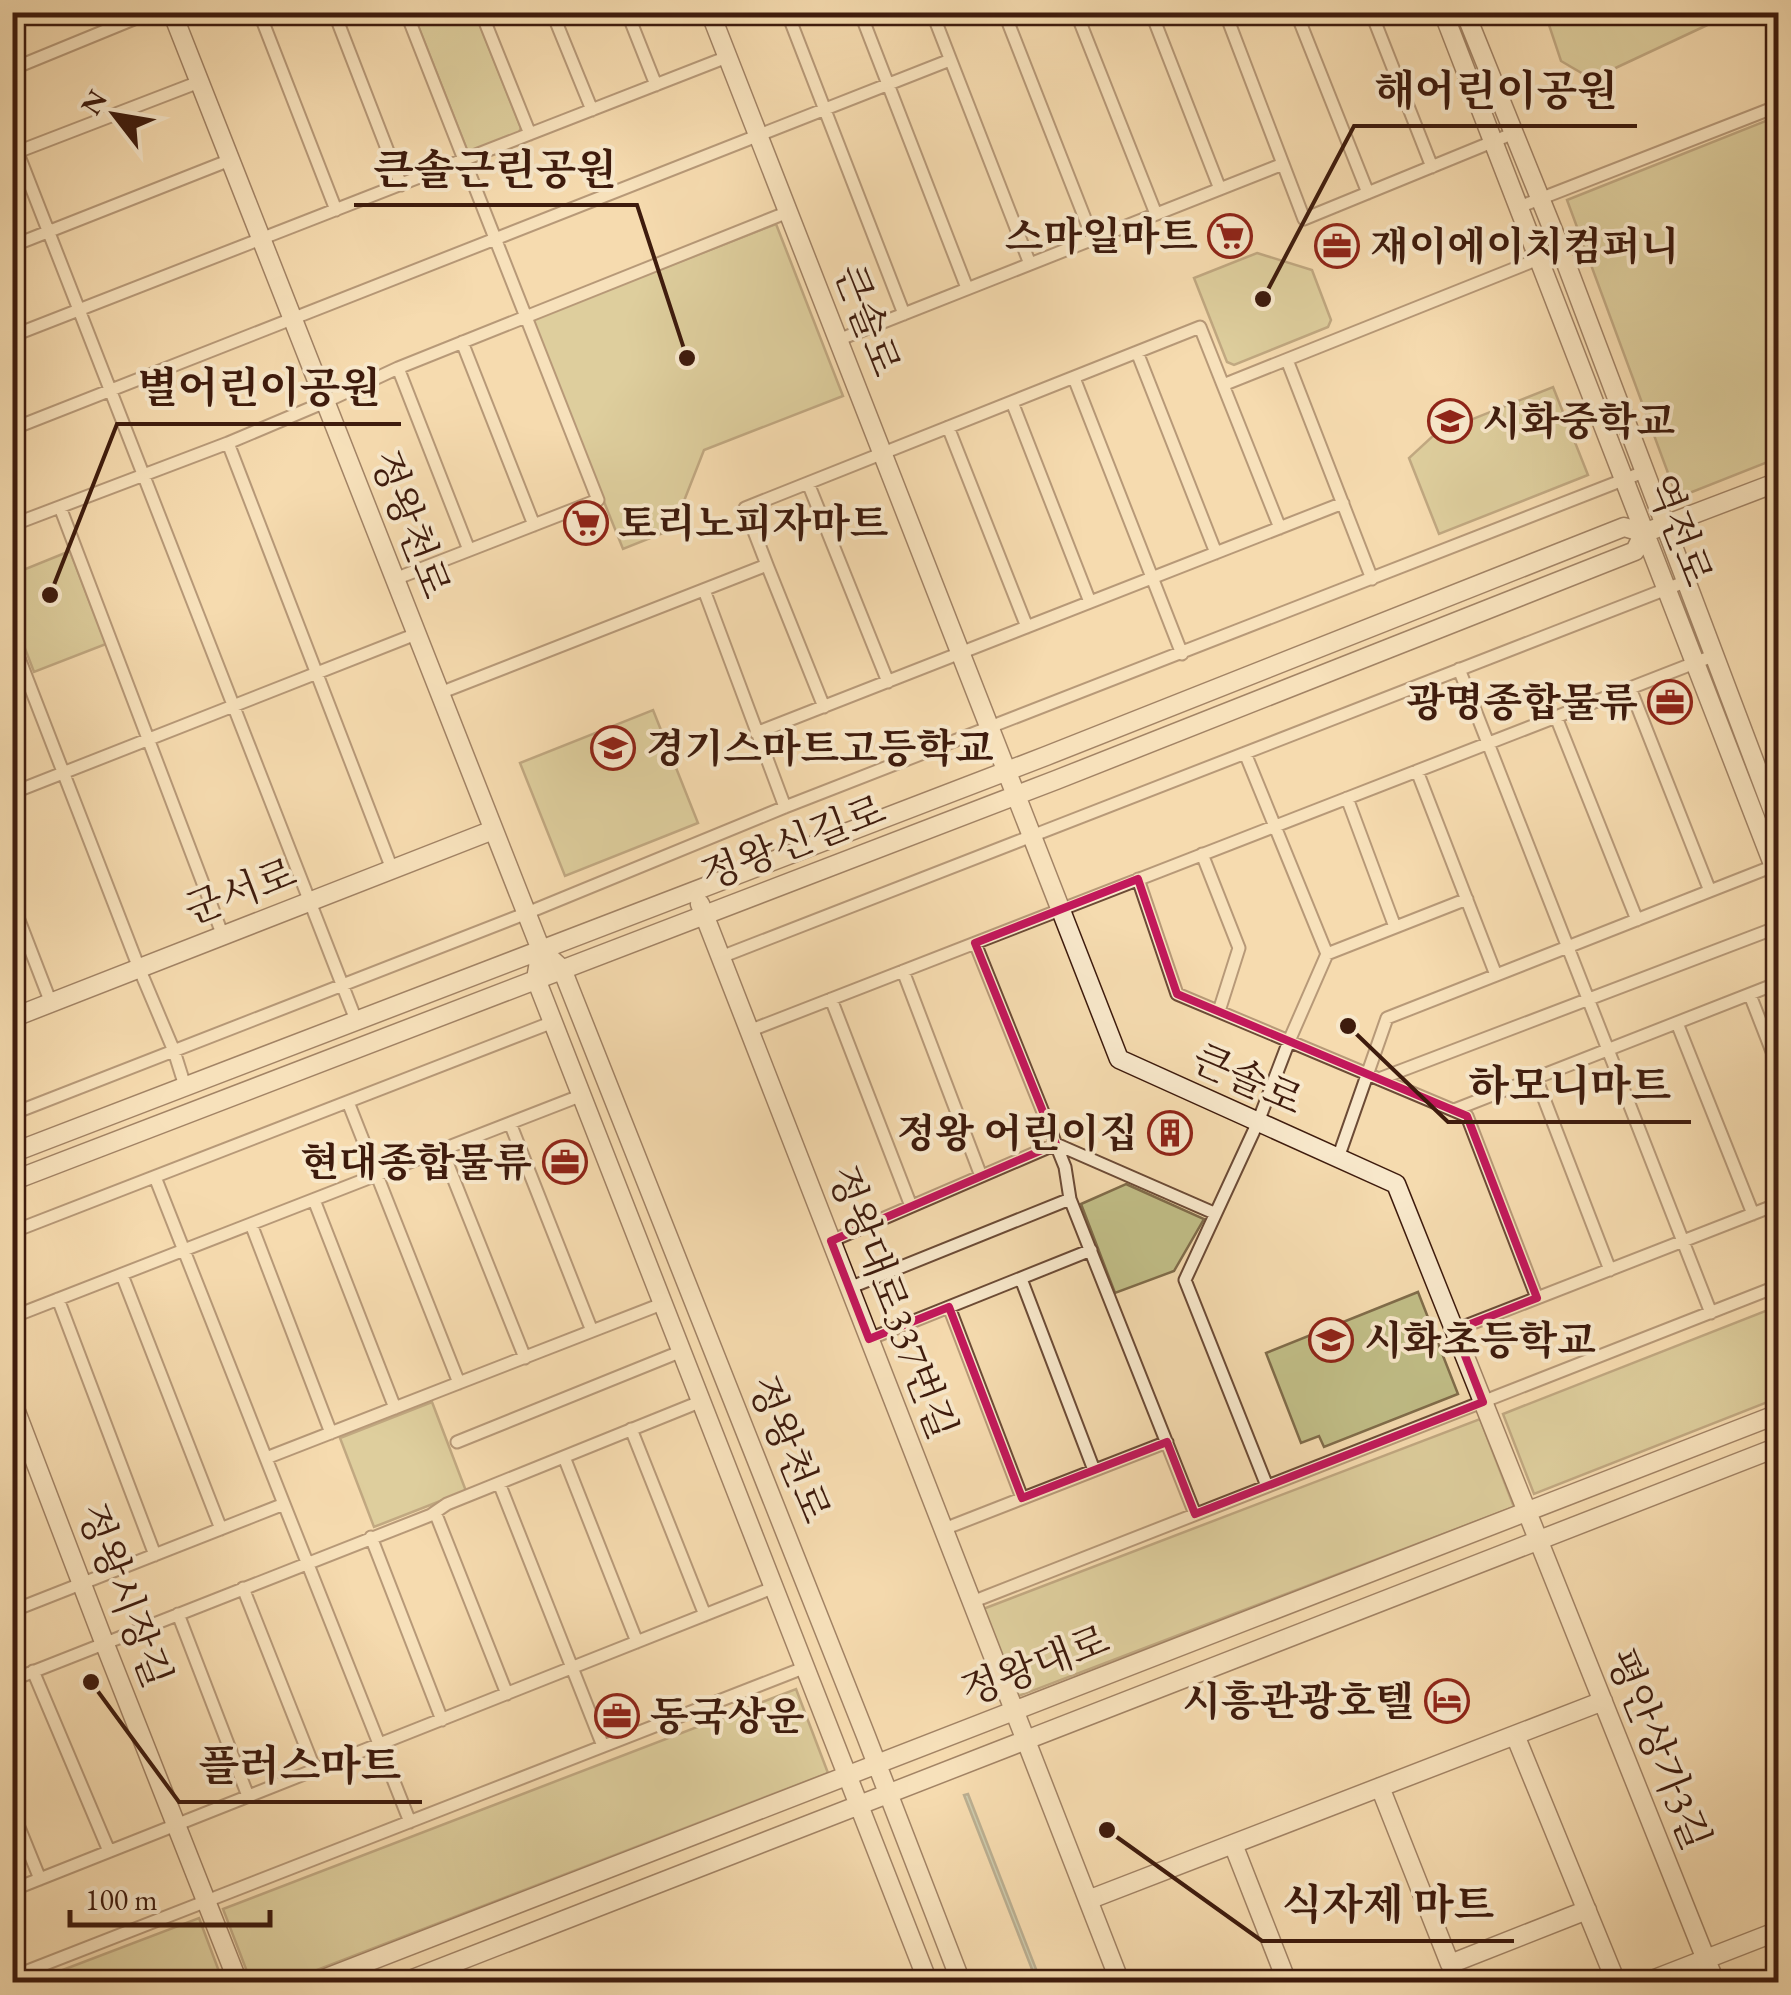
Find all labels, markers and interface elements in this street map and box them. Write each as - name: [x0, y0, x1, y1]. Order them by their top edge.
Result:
- callout: 해어린이공원: [1354, 54, 1637, 126]
- text: 해어린이공원: [1374, 63, 1618, 118]
- north arrow: [65, 65, 165, 165]
- text: N: [72, 83, 115, 121]
- callout: 큰솔근린공원: [354, 133, 637, 205]
- text: 큰솔근린공원: [373, 142, 617, 197]
- place label: 스마일마트: [1005, 210, 1198, 262]
- supermarket icon: 스마일마트: [1207, 213, 1253, 259]
- place label: 재이에이치컴퍼니: [1370, 220, 1679, 272]
- office icon: 재이에이치컴퍼니: [1314, 223, 1360, 269]
- street label: 큰솔로: [823, 257, 913, 383]
- callout: 별어린이공원: [117, 352, 401, 424]
- text: 별어린이공원: [137, 360, 381, 415]
- place label: 시화중학교: [1482, 395, 1676, 447]
- school or university icon: 시화중학교: [1427, 398, 1473, 444]
- street label: 정왕천로: [359, 443, 463, 605]
- street label: 역전로: [1635, 467, 1725, 593]
- place label: 토리노피자마트: [618, 497, 888, 549]
- supermarket icon: 토리노피자마트: [563, 500, 609, 546]
- place label: 광명종합물류: [1406, 676, 1638, 728]
- office icon: 광명종합물류: [1647, 679, 1693, 725]
- place label: 경기스마트고등학교: [646, 722, 994, 774]
- school or university icon: 경기스마트고등학교: [590, 725, 636, 771]
- street label: 정왕신길로: [693, 783, 893, 901]
- street label: 군서로: [177, 846, 303, 936]
- street label: 큰솔로: [1184, 1032, 1312, 1126]
- callout: 하모니마트: [1448, 1050, 1691, 1122]
- text: 하모니마트: [1469, 1058, 1671, 1113]
- place label: 정왕 어린이집: [897, 1107, 1138, 1159]
- building icon: 정왕 어린이집: [1147, 1110, 1193, 1156]
- place label: 현대종합물류: [300, 1136, 532, 1188]
- office icon: 현대종합물류: [542, 1139, 588, 1185]
- street label: 정왕대로337번길: [817, 1158, 969, 1446]
- place label: 시화초등학교: [1364, 1314, 1596, 1366]
- school or university icon: 시화초등학교: [1308, 1317, 1354, 1363]
- street label: 정왕천로: [737, 1368, 843, 1530]
- street label: 정왕시장길: [66, 1495, 184, 1695]
- street label: 정왕대로: [954, 1613, 1116, 1717]
- street label: 평안상가3길: [1595, 1641, 1723, 1857]
- place label: 시흥관광호텔: [1182, 1675, 1414, 1727]
- hotel icon: 시흥관광호텔: [1424, 1678, 1470, 1724]
- place label: 동국상운: [650, 1690, 805, 1742]
- office icon: 동국상운: [594, 1693, 640, 1739]
- callout: 플러스마트: [179, 1730, 422, 1802]
- text: 플러스마트: [199, 1738, 401, 1793]
- scale bar: [70, 1865, 270, 1927]
- callout: 식자제 마트: [1262, 1869, 1514, 1941]
- text: 식자제 마트: [1282, 1877, 1494, 1932]
- text: 100 m: [85, 1880, 158, 1919]

